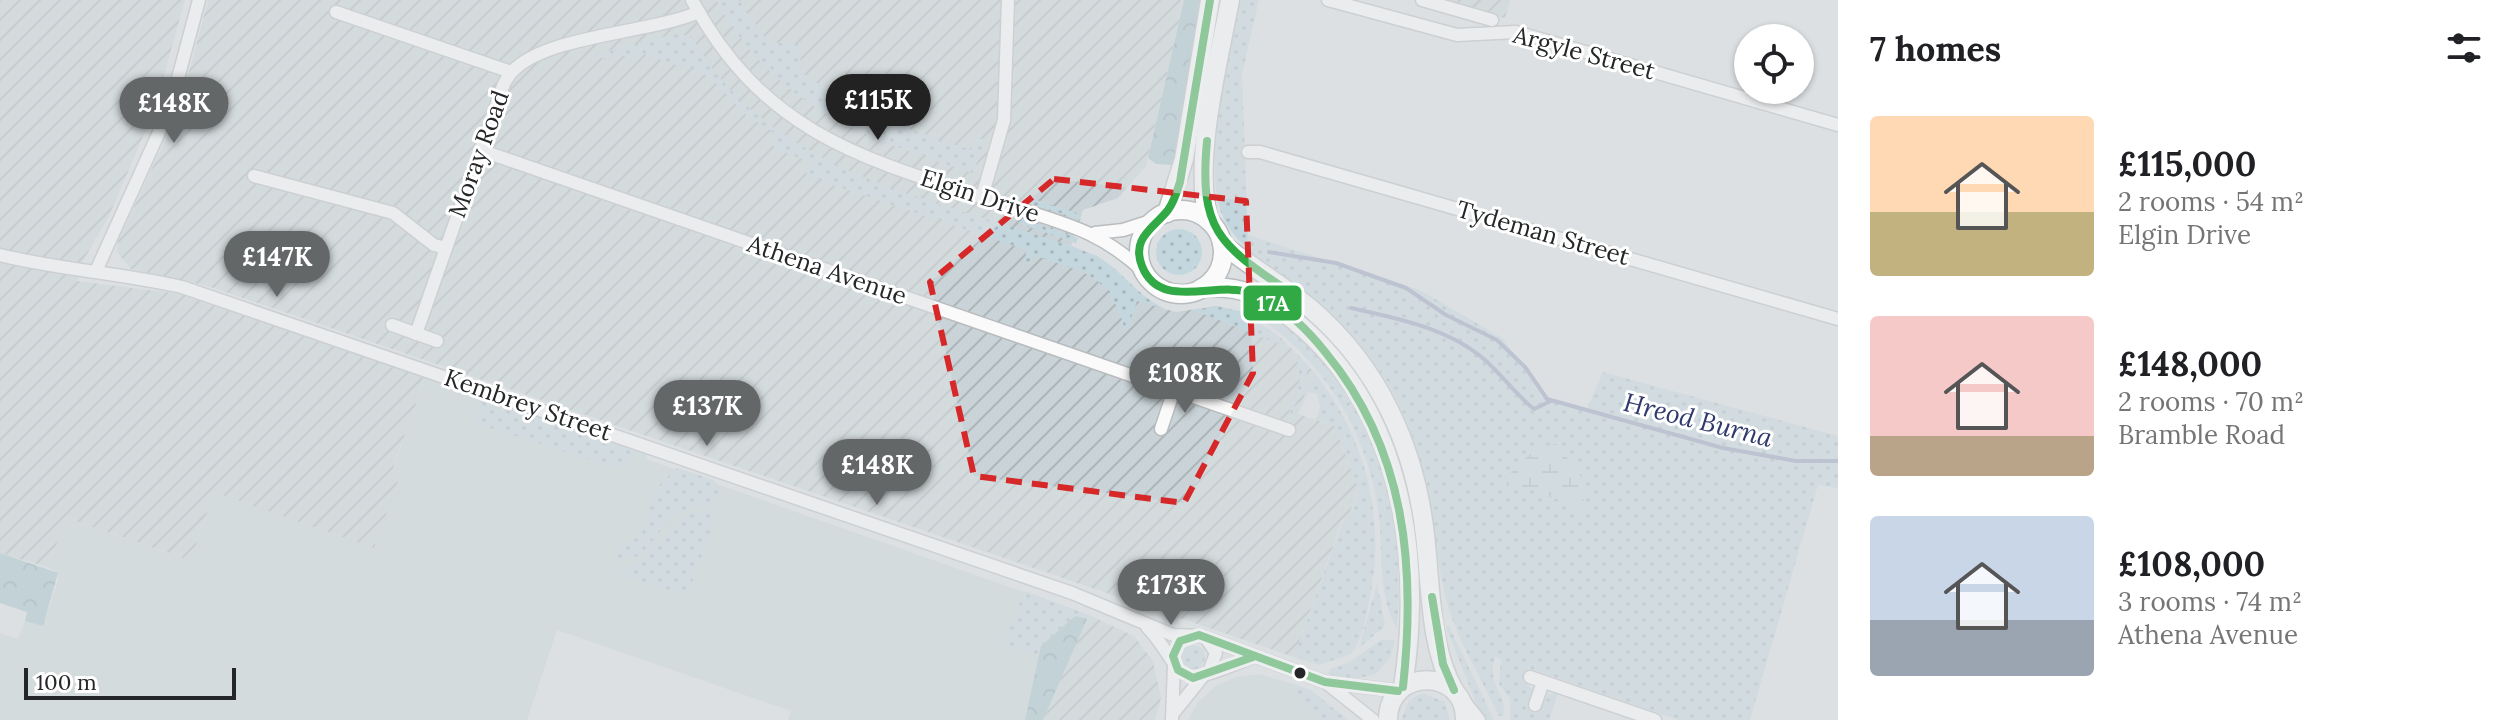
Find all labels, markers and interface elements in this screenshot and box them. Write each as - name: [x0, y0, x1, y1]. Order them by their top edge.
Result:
- street label: Argyle Street: [1509, 18, 1659, 86]
- map controls: [1734, 24, 1814, 104]
- button: locate: [1734, 24, 1814, 104]
- icon: filters: [2442, 26, 2486, 70]
- text: 7 homes: [1870, 27, 2001, 70]
- pin: £115K: [822, 74, 934, 142]
- pin: £148K: [118, 77, 230, 145]
- text: £115K: [844, 83, 912, 116]
- text: £148K: [137, 86, 211, 119]
- street label: Moray Road: [441, 86, 516, 222]
- text: £115,000: [2118, 142, 2256, 185]
- icon: home: [1934, 148, 2030, 244]
- street label: Elgin Drive: [917, 162, 1043, 229]
- text: 2 rooms · 54 m²: [2118, 185, 2304, 218]
- street label: Tydeman Street: [1453, 193, 1634, 272]
- text: Elgin Drive: [2118, 218, 2251, 251]
- street label: Athena Avenue: [743, 227, 911, 311]
- pin: £147K: [221, 231, 333, 299]
- text: £147K: [242, 240, 312, 273]
- line badge: 17A: [1242, 284, 1303, 322]
- text: 17A: [1256, 289, 1290, 317]
- text: £148,000: [2118, 342, 2262, 385]
- pin: £108K: [1129, 347, 1241, 415]
- icon: home: [1934, 348, 2030, 444]
- text: £108K: [1147, 356, 1223, 389]
- street label: Kembrey Street: [441, 361, 616, 448]
- pin: £137K: [651, 380, 763, 448]
- water label: Hreod Burna: [1620, 385, 1777, 454]
- text: 2 rooms · 70 m²: [2118, 385, 2304, 418]
- text: £137K: [672, 389, 742, 422]
- text: Bramble Road: [2118, 418, 2285, 451]
- pin: £148K: [821, 439, 933, 507]
- text: £148K: [840, 448, 914, 481]
- text: £108,000: [2118, 542, 2265, 585]
- icon: home: [1934, 548, 2030, 644]
- pin: £173K: [1115, 559, 1227, 627]
- text: £173K: [1136, 568, 1206, 601]
- text: 3 rooms · 74 m²: [2118, 585, 2302, 618]
- text: Athena Avenue: [2118, 618, 2298, 651]
- scale bar: [24, 664, 236, 700]
- unlabelled marker: [1292, 665, 1308, 681]
- text: 100 m: [36, 668, 97, 696]

